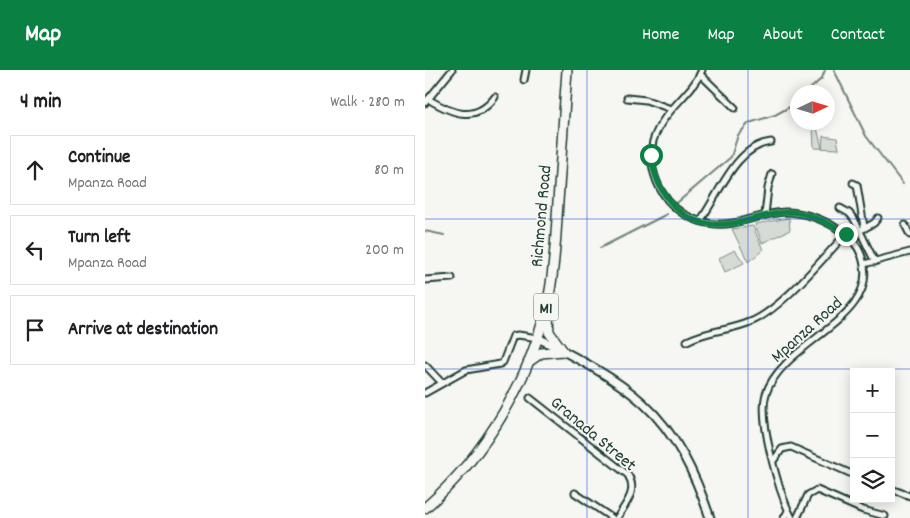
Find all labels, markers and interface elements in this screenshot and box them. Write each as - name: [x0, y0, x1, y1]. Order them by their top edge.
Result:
- text: Map: [25, 18, 61, 52]
- text: Home: [642, 23, 679, 48]
- text: Map: [707, 23, 735, 48]
- text: About: [763, 23, 803, 48]
- text: Contact: [831, 23, 885, 48]
- north arrow: [790, 85, 835, 130]
- text: 4 min: [20, 88, 62, 118]
- text: Walk · 280 m: [330, 91, 405, 114]
- route start: [640, 144, 663, 167]
- text: Continue: [68, 145, 130, 172]
- icon: ahead: [21, 156, 49, 184]
- text: 80 m: [374, 159, 404, 182]
- street label: Richmond Road: [526, 164, 559, 268]
- text: Mpanza Road: [68, 172, 147, 195]
- route end: [835, 223, 858, 246]
- text: Turn left: [68, 225, 131, 252]
- icon: left: [21, 236, 49, 264]
- text: 200 m: [365, 239, 404, 262]
- text: Mpanza Road: [68, 252, 147, 275]
- street label: Mpanza Road: [766, 292, 849, 370]
- road number: M1: [533, 293, 559, 320]
- icon: arrive: [21, 316, 49, 344]
- text: Arrive at destination: [68, 317, 218, 344]
- map controls: [850, 368, 895, 503]
- button: +: [850, 368, 895, 413]
- street label: Granada Street: [544, 391, 641, 479]
- button: −: [850, 413, 895, 458]
- button: layers: [850, 458, 895, 503]

